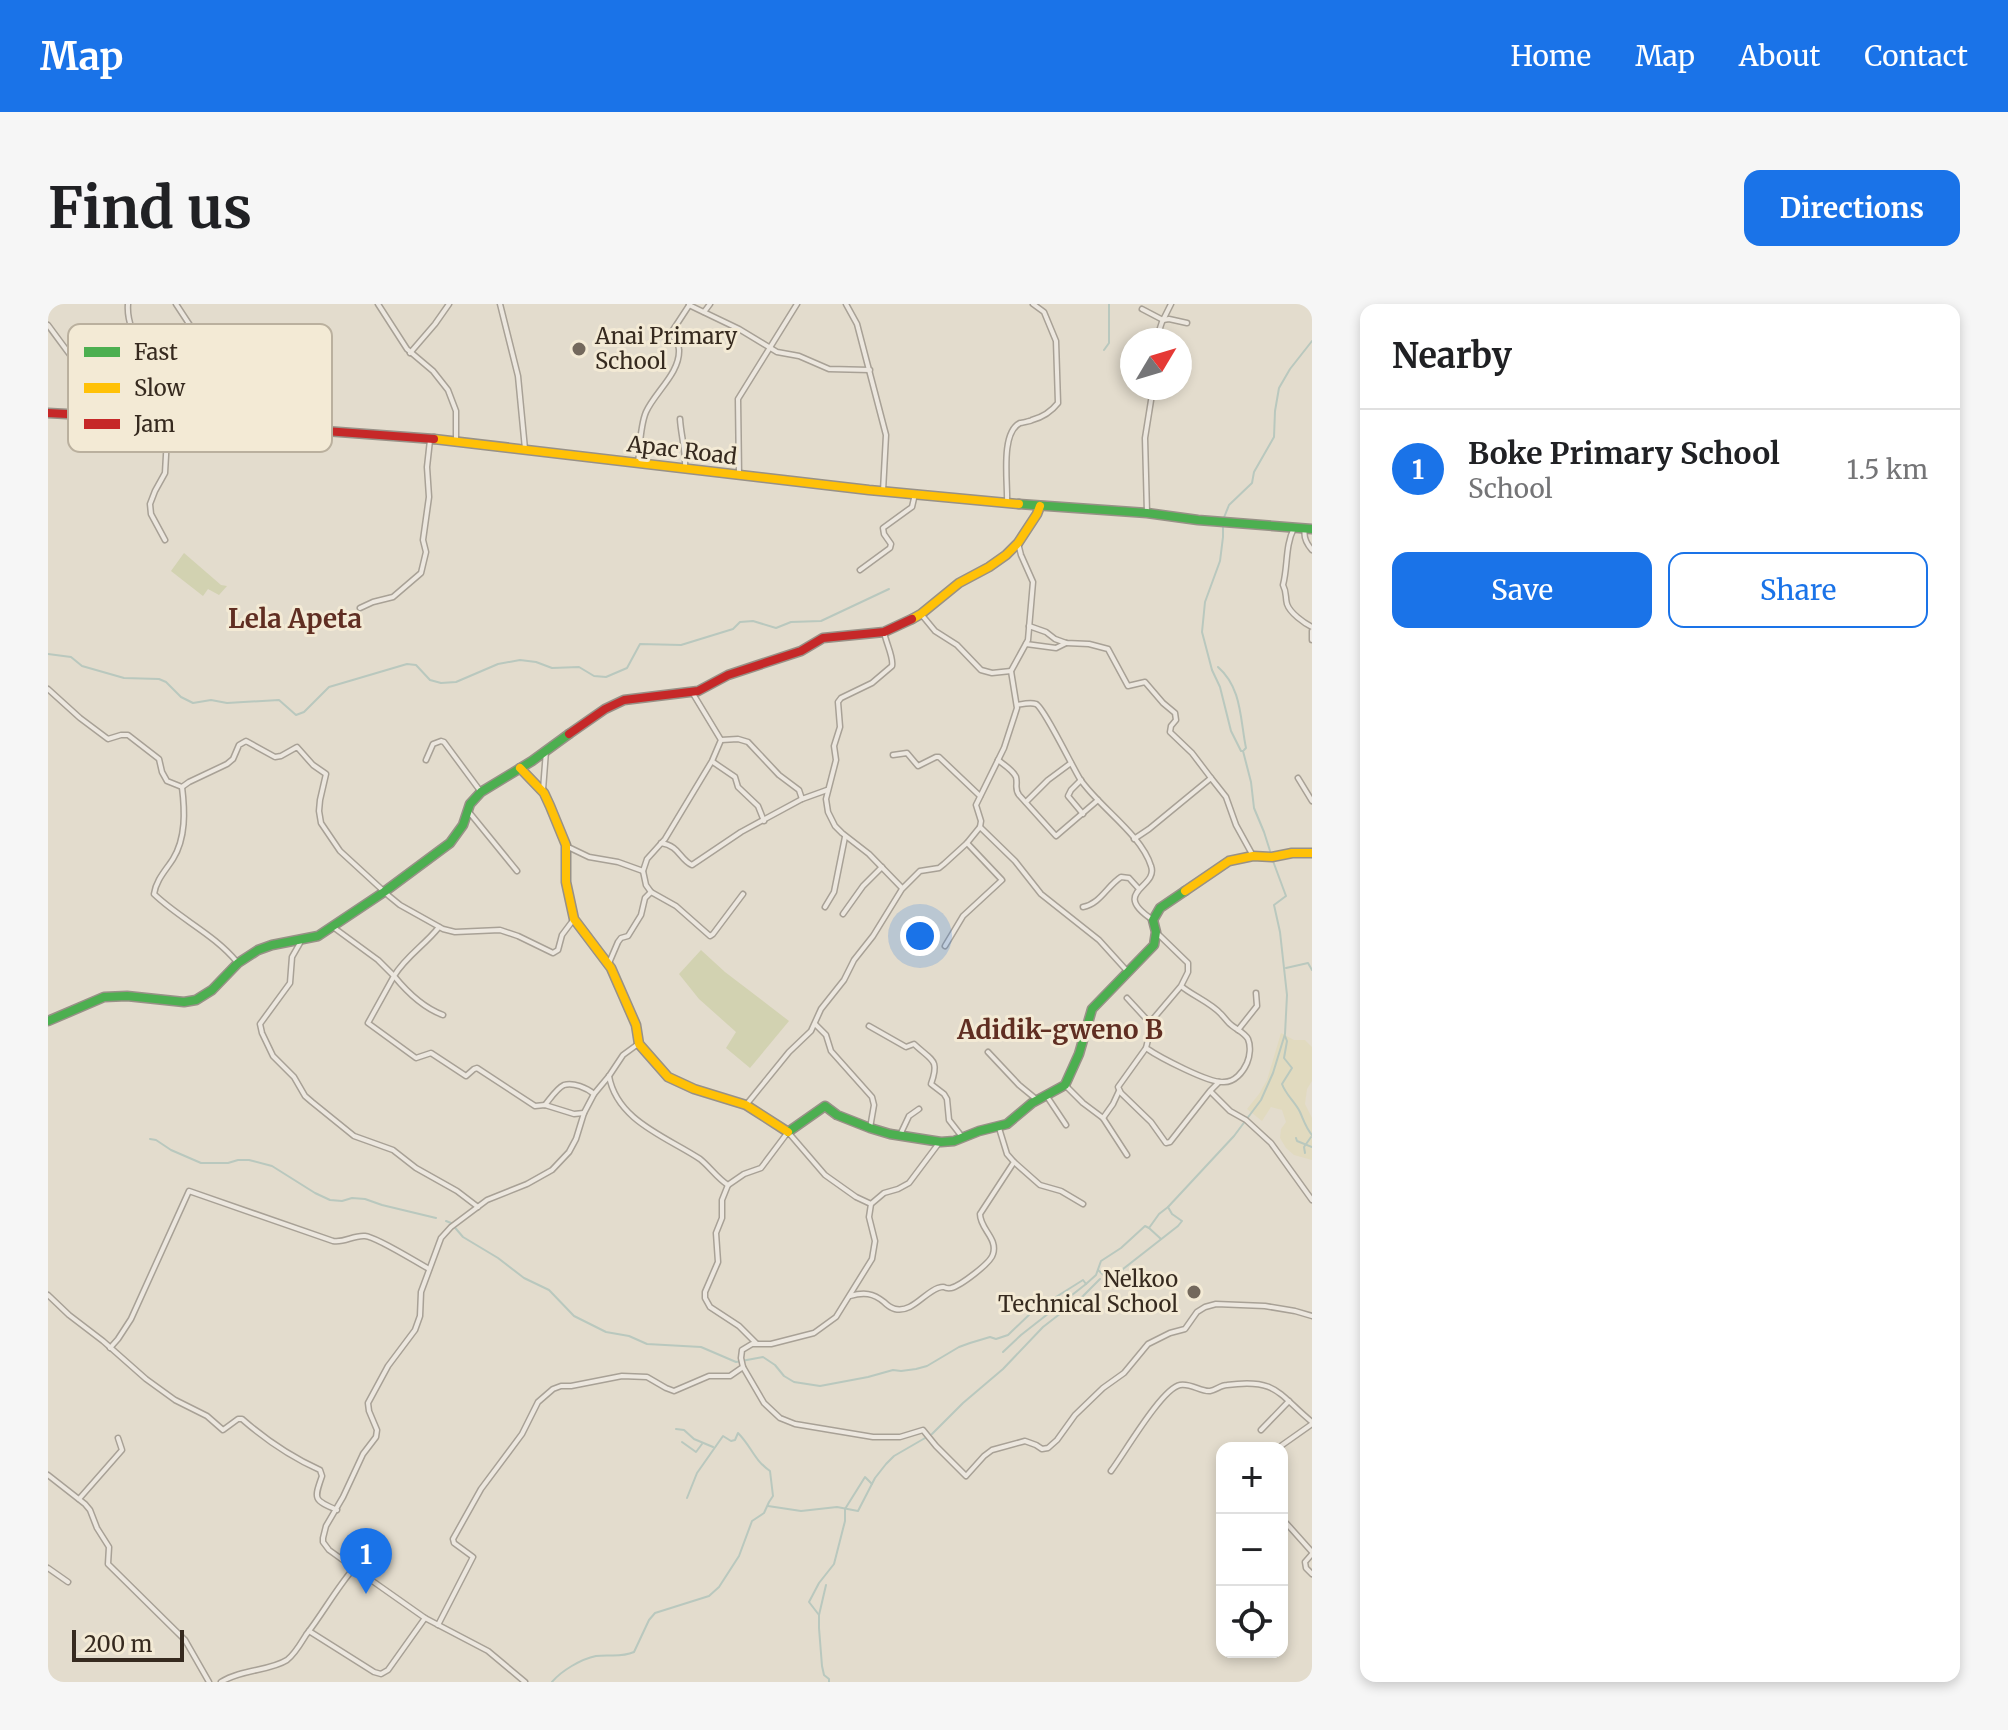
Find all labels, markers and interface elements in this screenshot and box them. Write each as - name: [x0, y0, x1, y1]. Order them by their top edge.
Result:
- text: Map: [40, 33, 124, 80]
- text: Home: [1510, 38, 1591, 74]
- text: Map: [1635, 38, 1695, 74]
- text: About: [1739, 38, 1820, 74]
- text: Contact: [1864, 38, 1968, 74]
- button: Directions: [1744, 170, 1960, 246]
- text: Find us: [48, 173, 252, 243]
- place label: Anai Primary School: [594, 322, 737, 375]
- legend: [68, 324, 332, 452]
- north arrow: [1120, 328, 1192, 400]
- text: Nearby: [1392, 335, 1512, 377]
- text: Fast: [134, 338, 178, 366]
- marker: Anai Primary School: [570, 340, 588, 358]
- text: Slow: [134, 374, 185, 402]
- text: Jam: [133, 410, 175, 438]
- street label: Apac Road: [624, 429, 739, 471]
- text: Boke Primary School: [1468, 434, 1780, 472]
- text: 1: [1412, 453, 1424, 486]
- text: 1.5 km: [1847, 453, 1928, 486]
- text: School: [1468, 472, 1553, 505]
- button: Save: [1392, 552, 1652, 628]
- button: Share: [1668, 552, 1928, 628]
- district label: Lela Apeta: [228, 602, 362, 635]
- your location: [900, 916, 940, 956]
- district label: Adidik-gweno B: [956, 1013, 1163, 1046]
- place label: Nelkoo Technical School: [998, 1265, 1178, 1318]
- marker: Nelkoo Technical School: [1185, 1283, 1203, 1301]
- map controls: [1216, 1442, 1288, 1658]
- button: +: [1216, 1442, 1288, 1514]
- button: −: [1216, 1514, 1288, 1586]
- pin: 1: [340, 1528, 392, 1594]
- button: locate: [1216, 1586, 1288, 1658]
- scale bar: [72, 1626, 184, 1662]
- text: 200 m: [84, 1630, 152, 1658]

